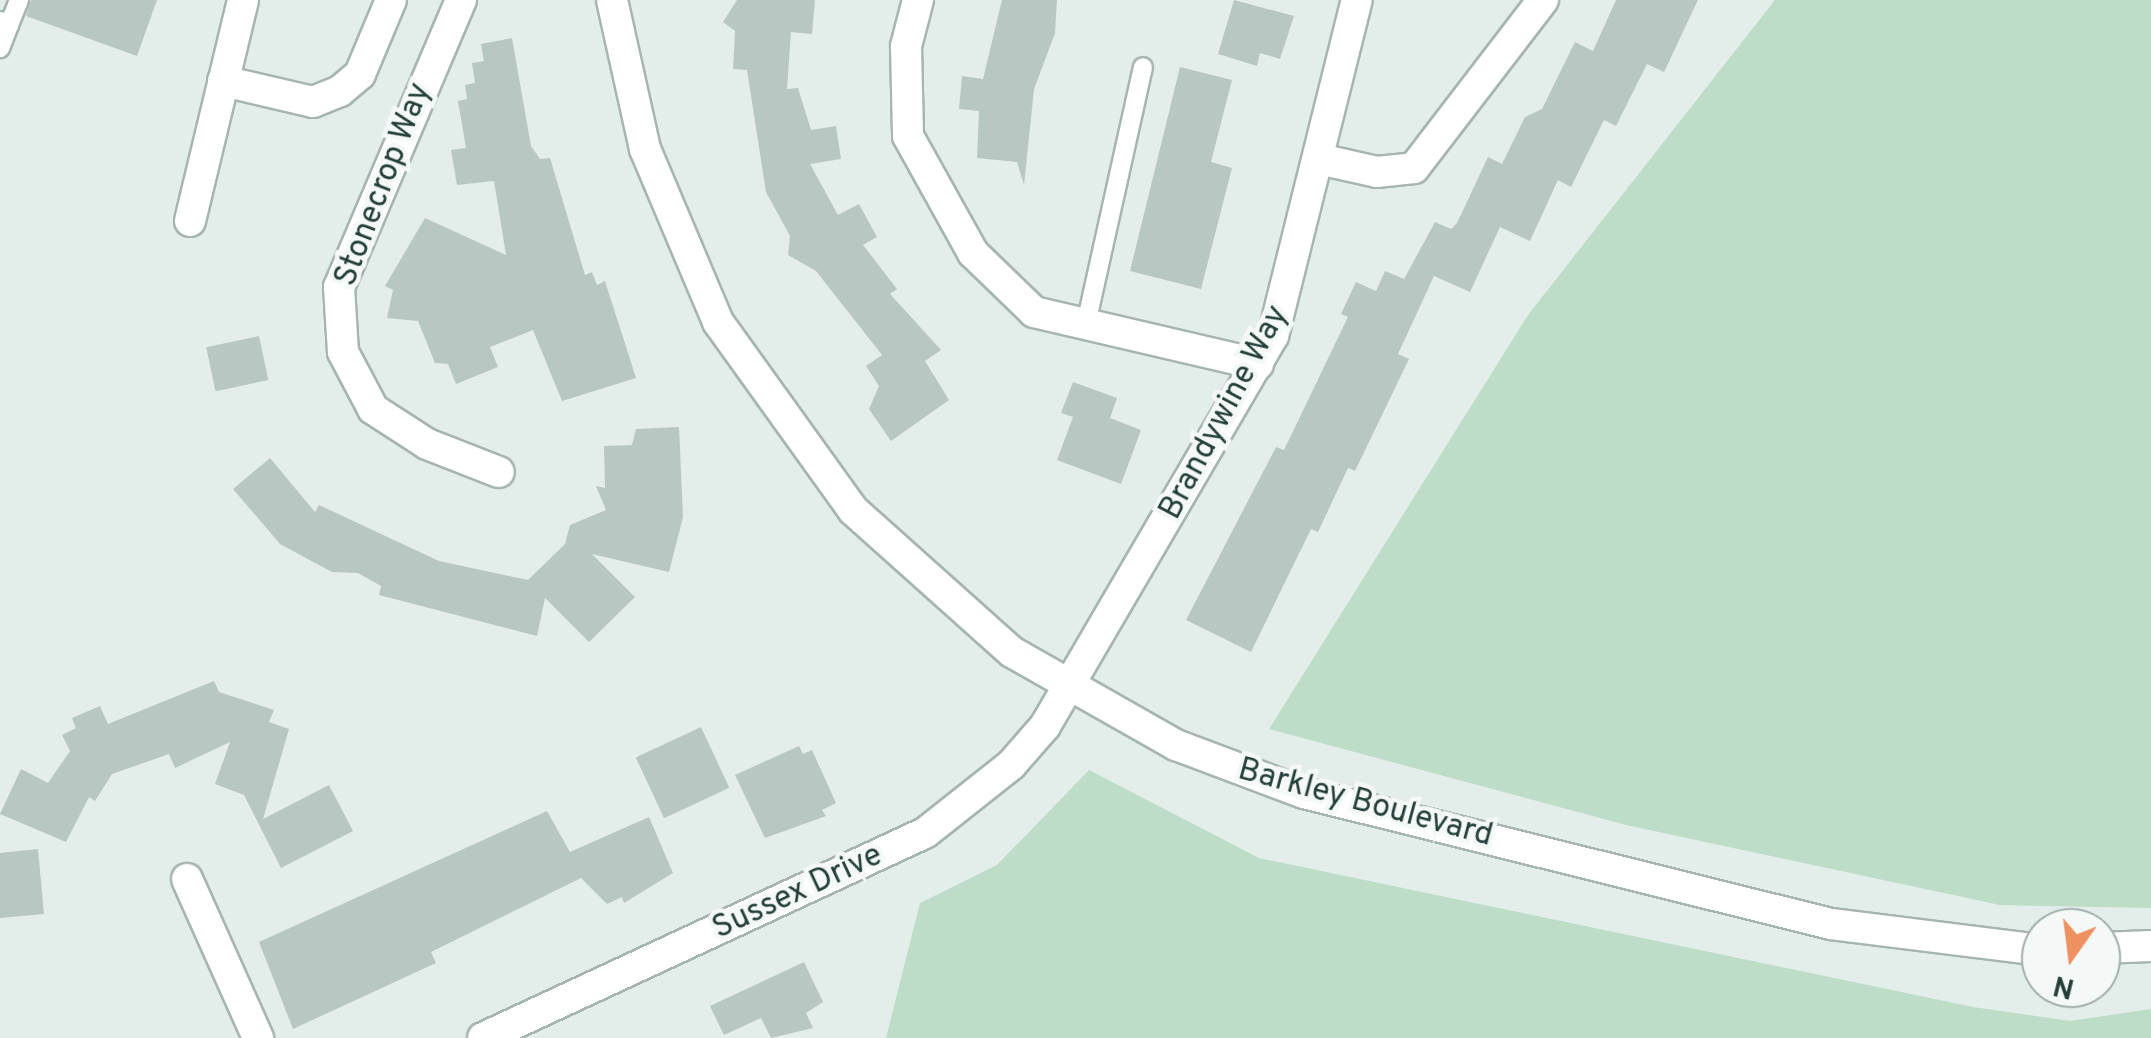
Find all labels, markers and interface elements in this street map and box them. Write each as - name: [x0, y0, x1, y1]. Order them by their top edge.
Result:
- street label: Stonecrop Way: [327, 78, 441, 292]
- street label: Brandywine Way: [1152, 299, 1298, 527]
- street label: Barkley Boulevard: [1234, 752, 1496, 856]
- street label: Sussex Drive: [707, 837, 889, 949]
- north arrow: [2021, 908, 2121, 1008]
- text: N: [2050, 965, 2078, 1005]

